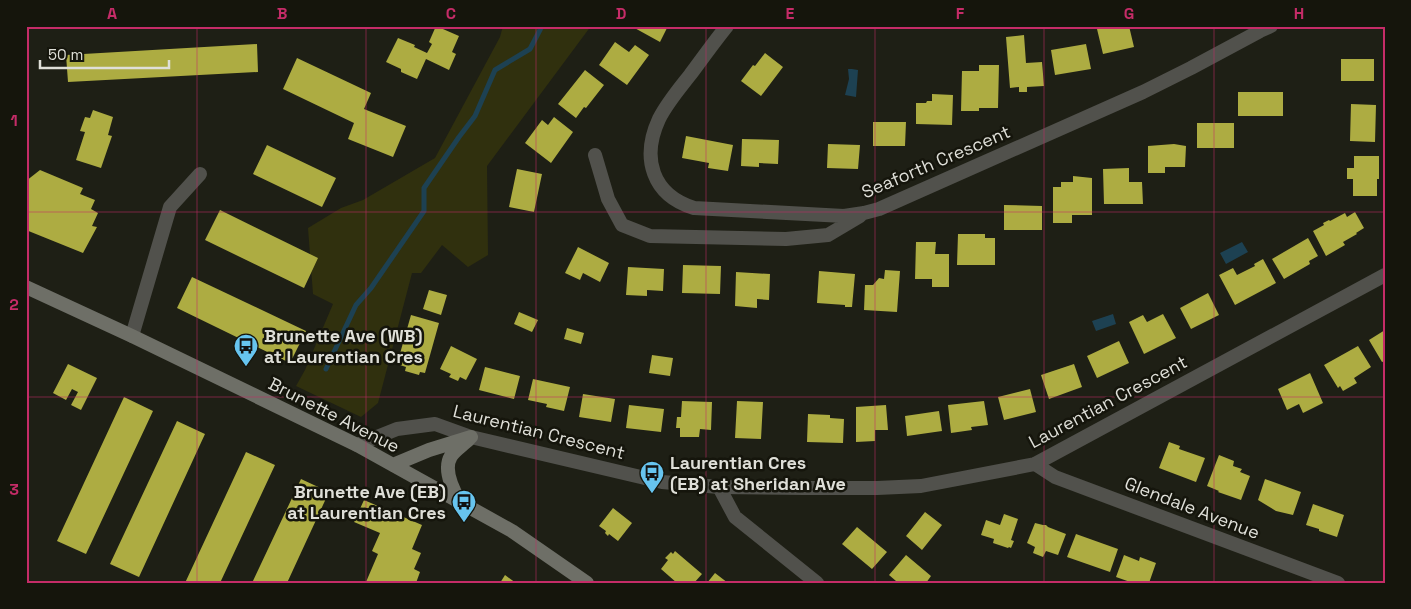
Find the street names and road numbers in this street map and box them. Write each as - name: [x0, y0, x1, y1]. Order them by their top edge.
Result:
- street label: Seaforth Crescent: [858, 120, 1014, 203]
- street label: Laurentian Crescent: [1025, 350, 1191, 453]
- street label: Brunette Avenue: [265, 372, 404, 458]
- street label: Laurentian Crescent: [451, 399, 627, 464]
- street label: Glendale Avenue: [1121, 471, 1263, 544]

